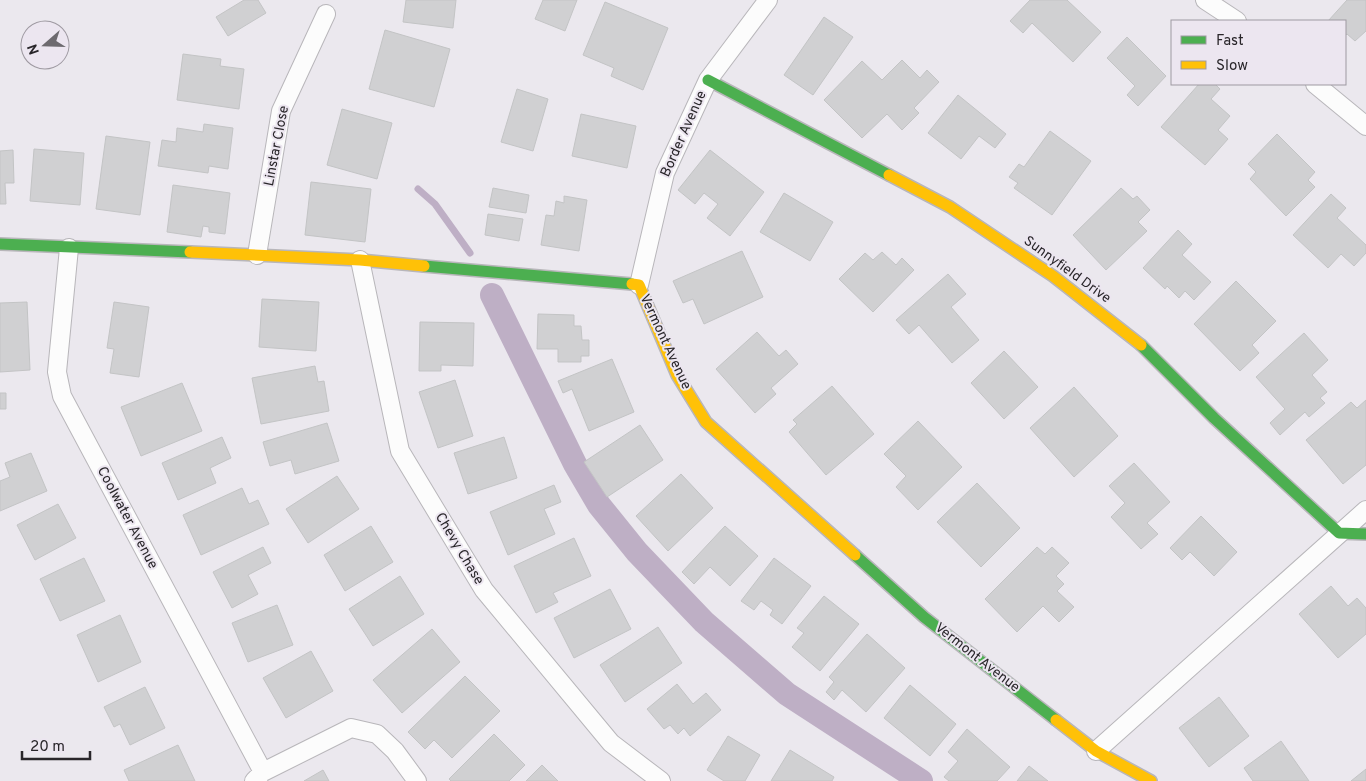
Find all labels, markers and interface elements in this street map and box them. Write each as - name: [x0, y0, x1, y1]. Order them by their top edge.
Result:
- north arrow: [20, 20, 70, 70]
- legend: [1171, 20, 1346, 85]
- text: Fast: [1216, 32, 1244, 51]
- text: N: [24, 41, 44, 57]
- text: Slow: [1216, 57, 1248, 76]
- street label: Border Avenue: [657, 88, 711, 180]
- street label: Linstar Close: [261, 104, 293, 188]
- street label: Sunnyfield Drive: [1020, 233, 1114, 307]
- street label: Vermont Avenue: [635, 292, 695, 392]
- street label: Coolwater Avenue: [93, 464, 161, 572]
- street label: Chevy Chase: [431, 510, 487, 588]
- street label: Vermont Avenue: [931, 620, 1023, 696]
- scale bar: [22, 728, 90, 760]
- text: 20 m: [30, 738, 65, 757]

